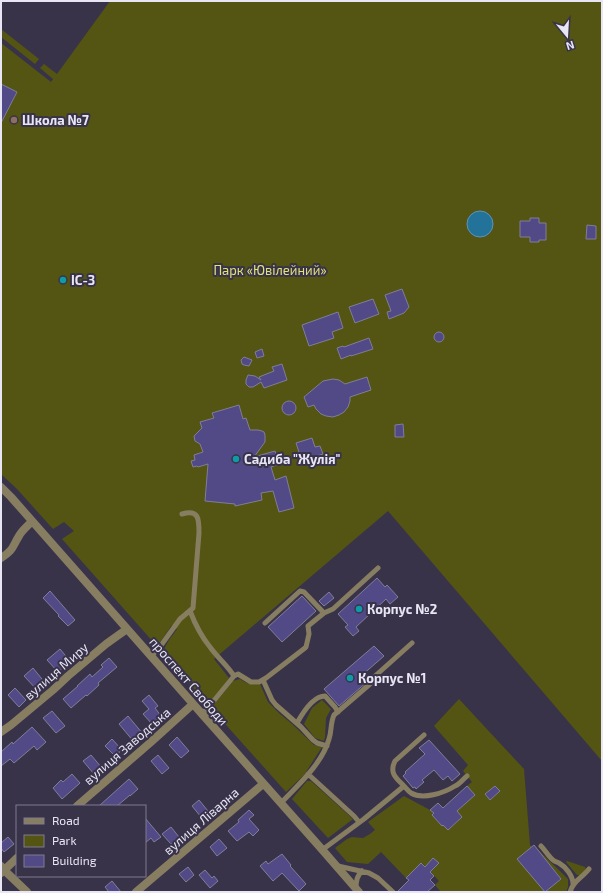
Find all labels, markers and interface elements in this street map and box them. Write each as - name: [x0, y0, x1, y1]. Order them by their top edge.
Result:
- north arrow: [547, 16, 587, 56]
- text: N: [564, 39, 576, 53]
- place label: Школа №7: [22, 112, 89, 128]
- marker: Школа №7: [9, 115, 19, 125]
- park label: Парк «Ювілейний»: [213, 262, 327, 278]
- place label: ІС-3: [71, 272, 95, 288]
- marker: ІС-3: [58, 275, 68, 285]
- place label: Садиба "Жулія": [244, 451, 340, 467]
- marker: Садиба "Жулія": [231, 454, 241, 464]
- place label: Корпус №2: [367, 601, 437, 617]
- marker: Корпус №2: [354, 604, 364, 614]
- street label: проспект Свободи: [146, 634, 232, 728]
- street label: вулиця Миру: [21, 639, 91, 703]
- place label: Корпус №1: [358, 670, 426, 686]
- marker: Корпус №1: [345, 673, 355, 683]
- street label: вулиця Заводська: [80, 704, 174, 788]
- street label: вулиця Ліварна: [160, 784, 242, 858]
- legend: [16, 805, 146, 877]
- text: Road: [52, 813, 80, 827]
- text: Park: [52, 833, 77, 847]
- text: Building: [52, 853, 97, 867]

